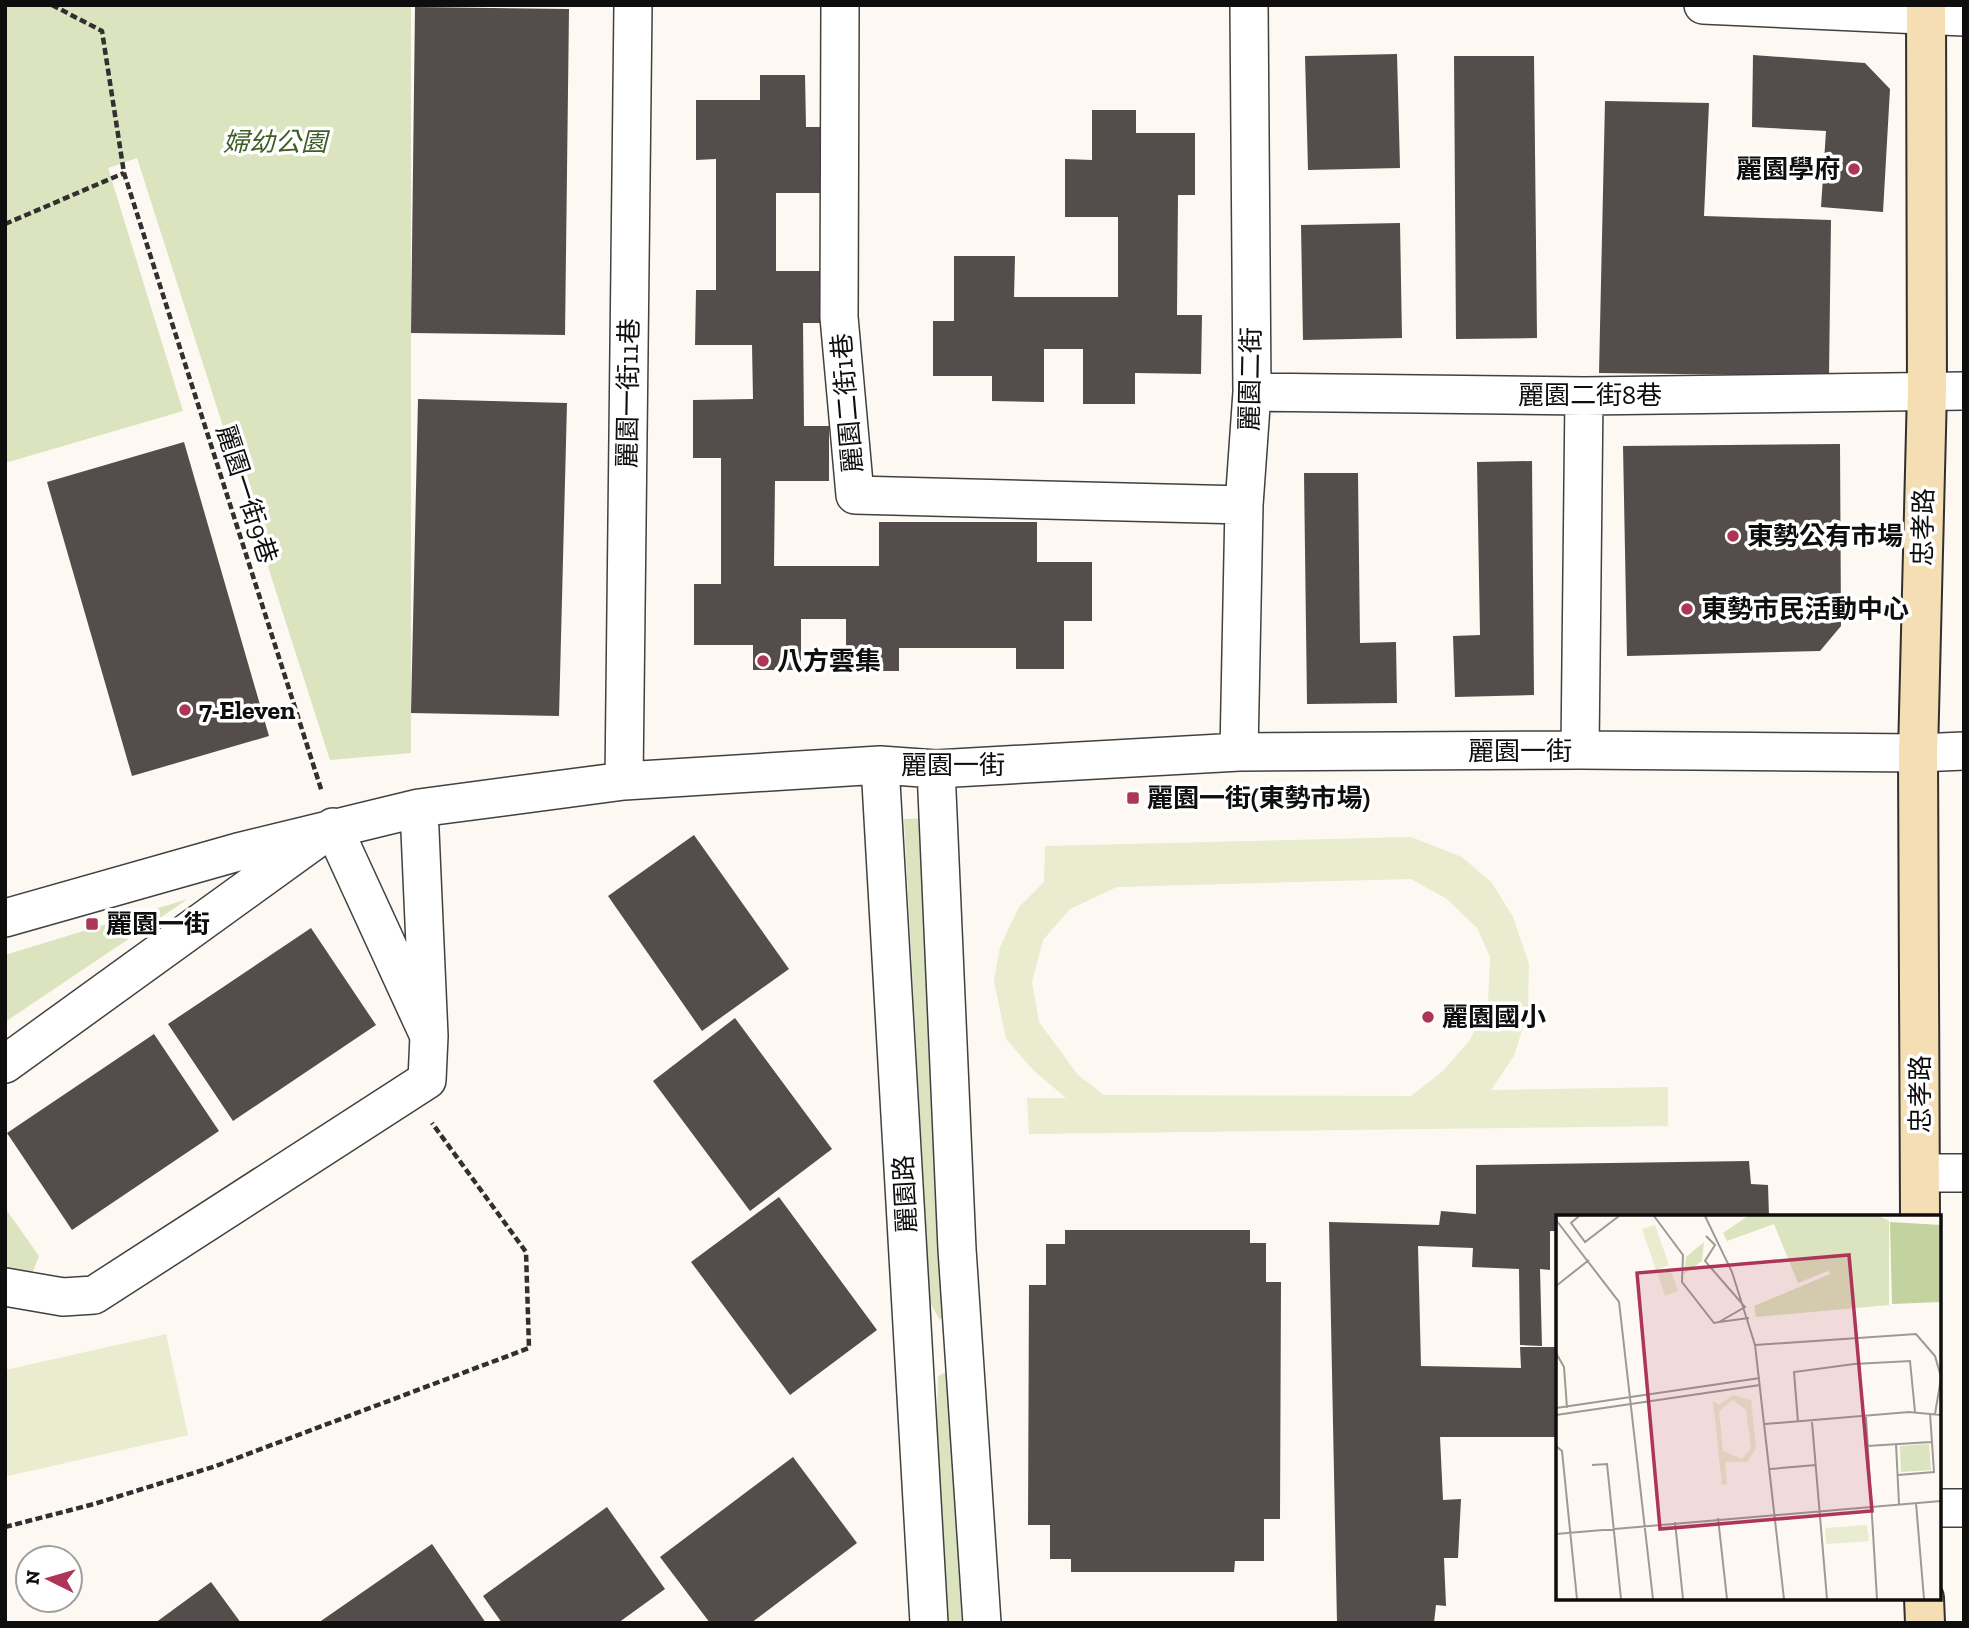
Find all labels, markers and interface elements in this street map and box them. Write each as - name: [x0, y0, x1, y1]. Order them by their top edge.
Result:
- park label: 婦幼公園: [223, 126, 331, 158]
- place label: 麗園學府: [1736, 153, 1840, 185]
- marker: 麗園學府: [1846, 161, 1862, 177]
- street label: 麗園一街11巷: [611, 318, 645, 468]
- street label: 麗園二街: [1233, 327, 1267, 431]
- street label: 麗園二街1巷: [825, 332, 869, 474]
- street label: 麗園二街8巷: [1518, 379, 1662, 411]
- street label: 麗園一街9巷: [210, 421, 284, 567]
- street label: 忠孝路: [1906, 488, 1940, 566]
- place label: 東勢公有市場: [1747, 520, 1903, 552]
- marker: 東勢公有市場: [1725, 528, 1741, 544]
- place label: 東勢市民活動中心: [1701, 593, 1909, 625]
- marker: 東勢市民活動中心: [1679, 601, 1695, 617]
- place label: 八方雲集: [777, 645, 881, 677]
- marker: 八方雲集: [755, 653, 771, 669]
- place label: 7-Eleven: [199, 694, 296, 726]
- marker: 7-Eleven: [177, 702, 193, 718]
- street label: 麗園一街: [1468, 735, 1572, 767]
- street label: 麗園一街: [901, 749, 1005, 781]
- place label: 麗園一街(東勢市場): [1147, 782, 1370, 814]
- marker: 麗園一街(東勢市場): [1125, 790, 1141, 806]
- place label: 麗園一街: [106, 908, 210, 940]
- marker: 麗園一街: [84, 916, 100, 932]
- place label: 麗園國小: [1442, 1001, 1546, 1033]
- marker: 麗園國小: [1420, 1009, 1436, 1025]
- street label: 忠孝路: [1904, 1055, 1936, 1133]
- street label: 麗園路: [887, 1154, 923, 1234]
- inset map: [1556, 1215, 1941, 1600]
- north arrow: [14, 1544, 84, 1614]
- text: N: [20, 1569, 45, 1586]

